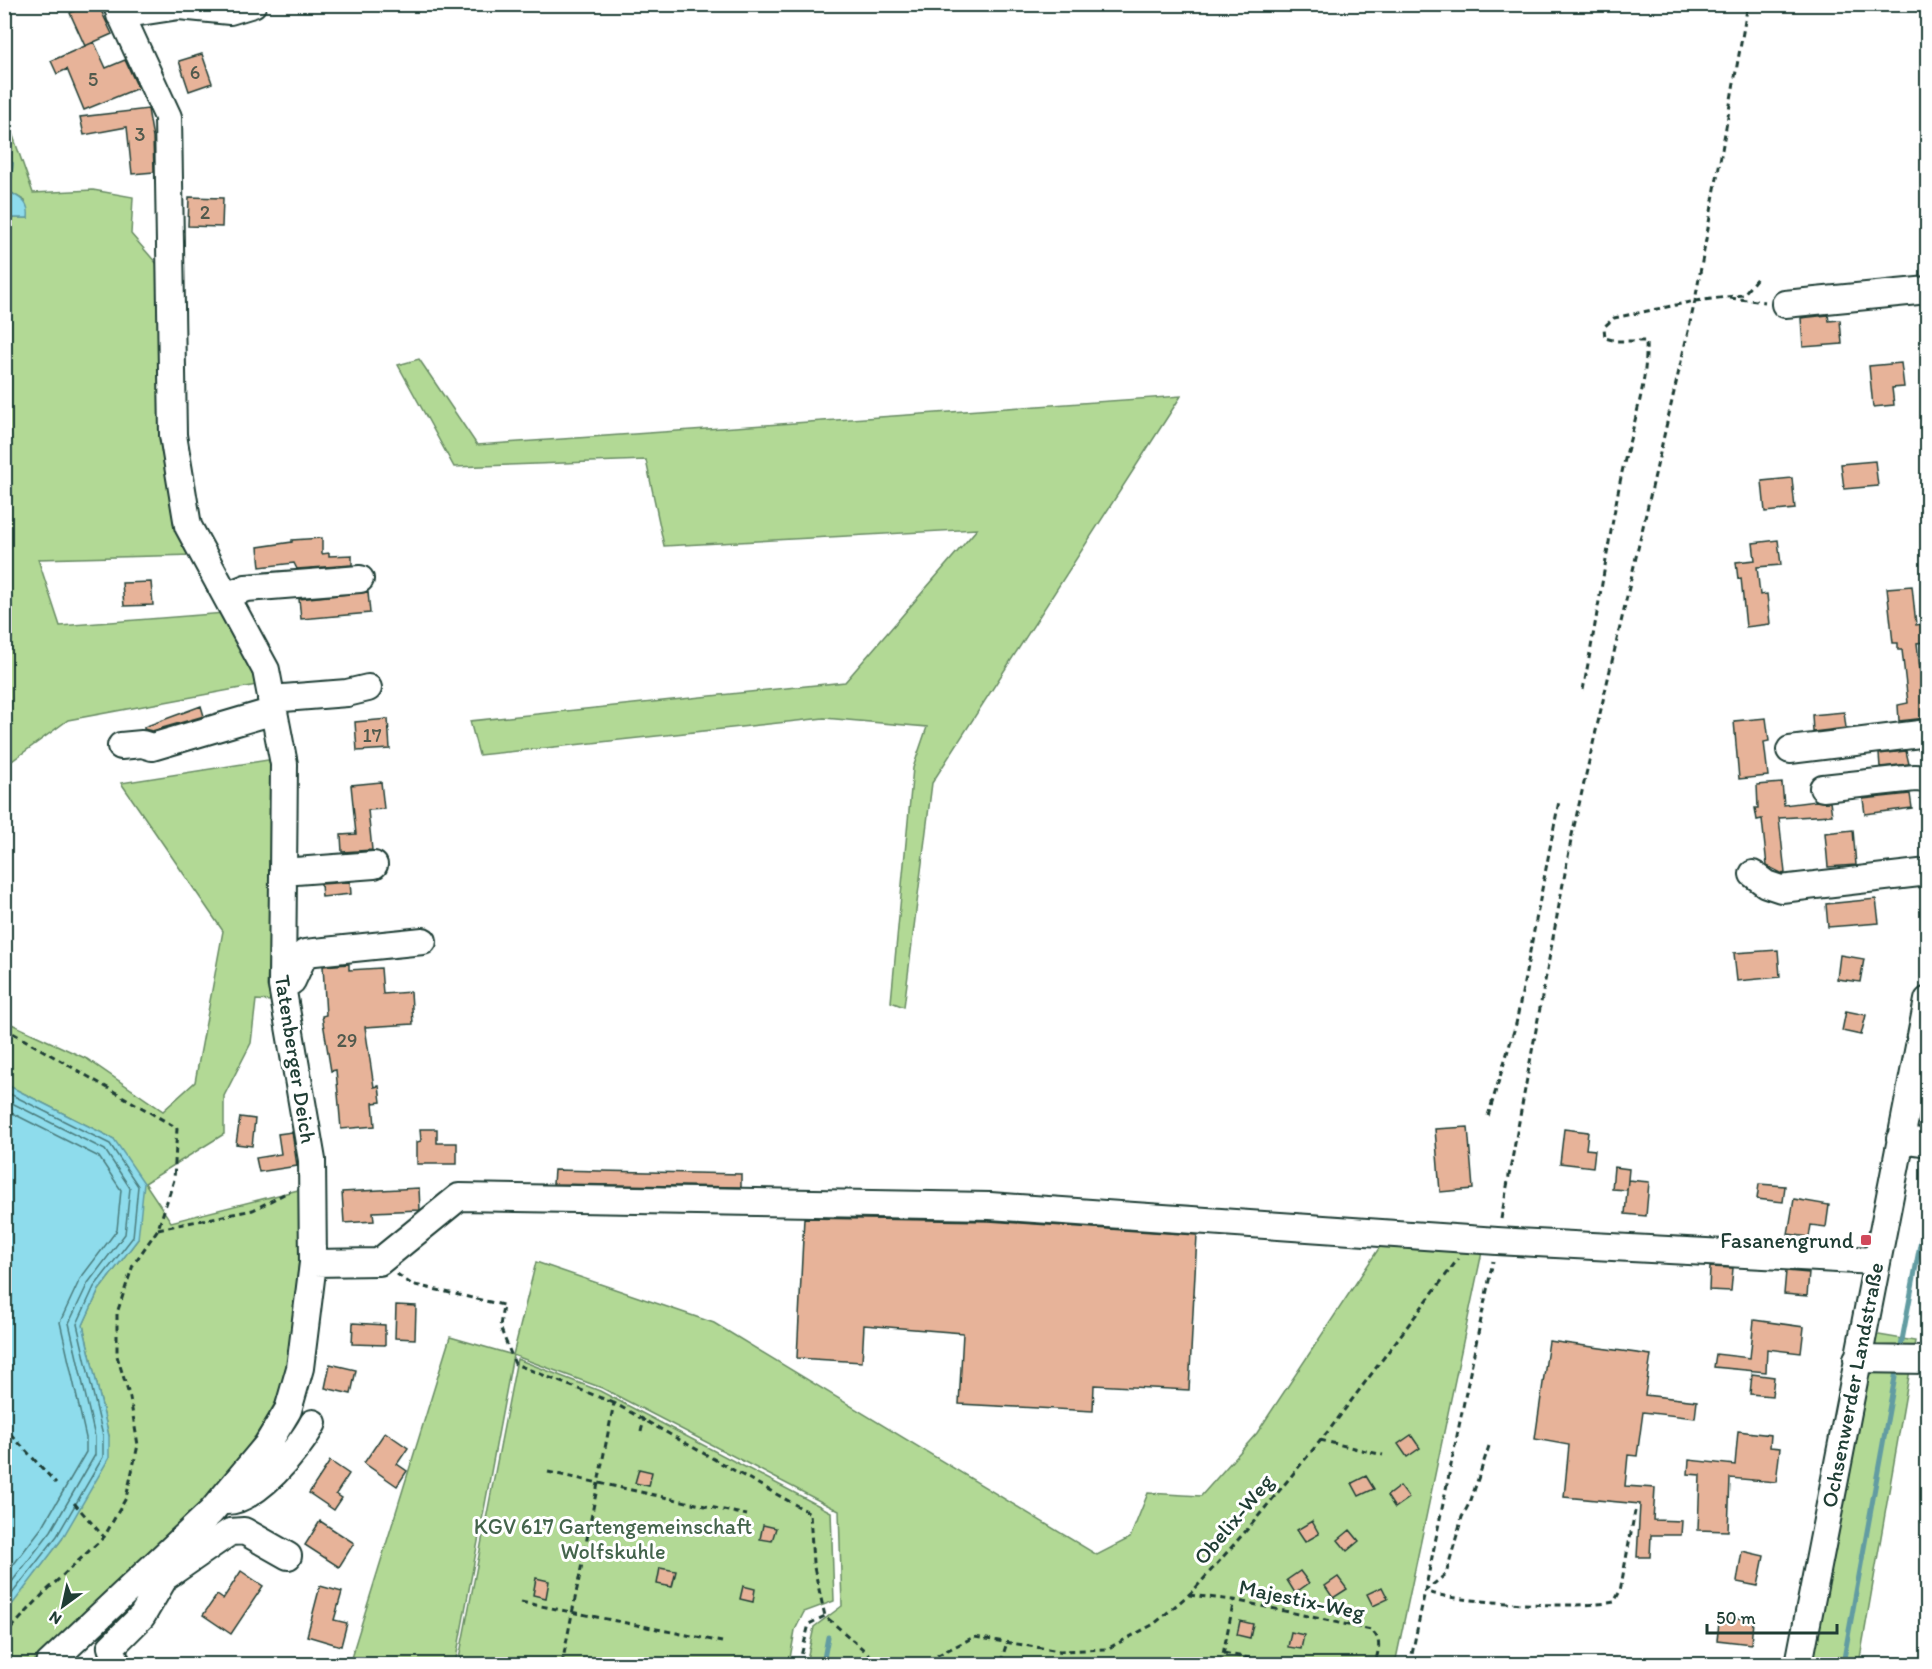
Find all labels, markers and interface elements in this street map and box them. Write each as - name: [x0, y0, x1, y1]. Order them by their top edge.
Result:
- house number: 6: [190, 60, 200, 84]
- house number: 5: [88, 67, 98, 91]
- house number: 3: [135, 122, 146, 146]
- house number: 2: [200, 200, 211, 224]
- house number: 17: [362, 723, 382, 747]
- street label: Tatenberger Deich: [269, 973, 322, 1145]
- house number: 29: [337, 1028, 357, 1052]
- place label: Fasanengrund: [1720, 1227, 1854, 1254]
- marker: Fasanengrund: [1859, 1233, 1873, 1247]
- street label: Ochsenwerder Landstraße: [1815, 1260, 1890, 1510]
- street label: Obelix-Weg: [1188, 1468, 1280, 1570]
- park label: KGV 617 Gartengemeinschaft Wolfskuhle: [474, 1513, 752, 1565]
- street label: Majestix-Weg: [1237, 1573, 1368, 1626]
- north arrow: [33, 1576, 93, 1636]
- scale bar: [1707, 1597, 1838, 1635]
- text: N: [45, 1607, 65, 1629]
- text: 50 m: [1716, 1607, 1756, 1629]

